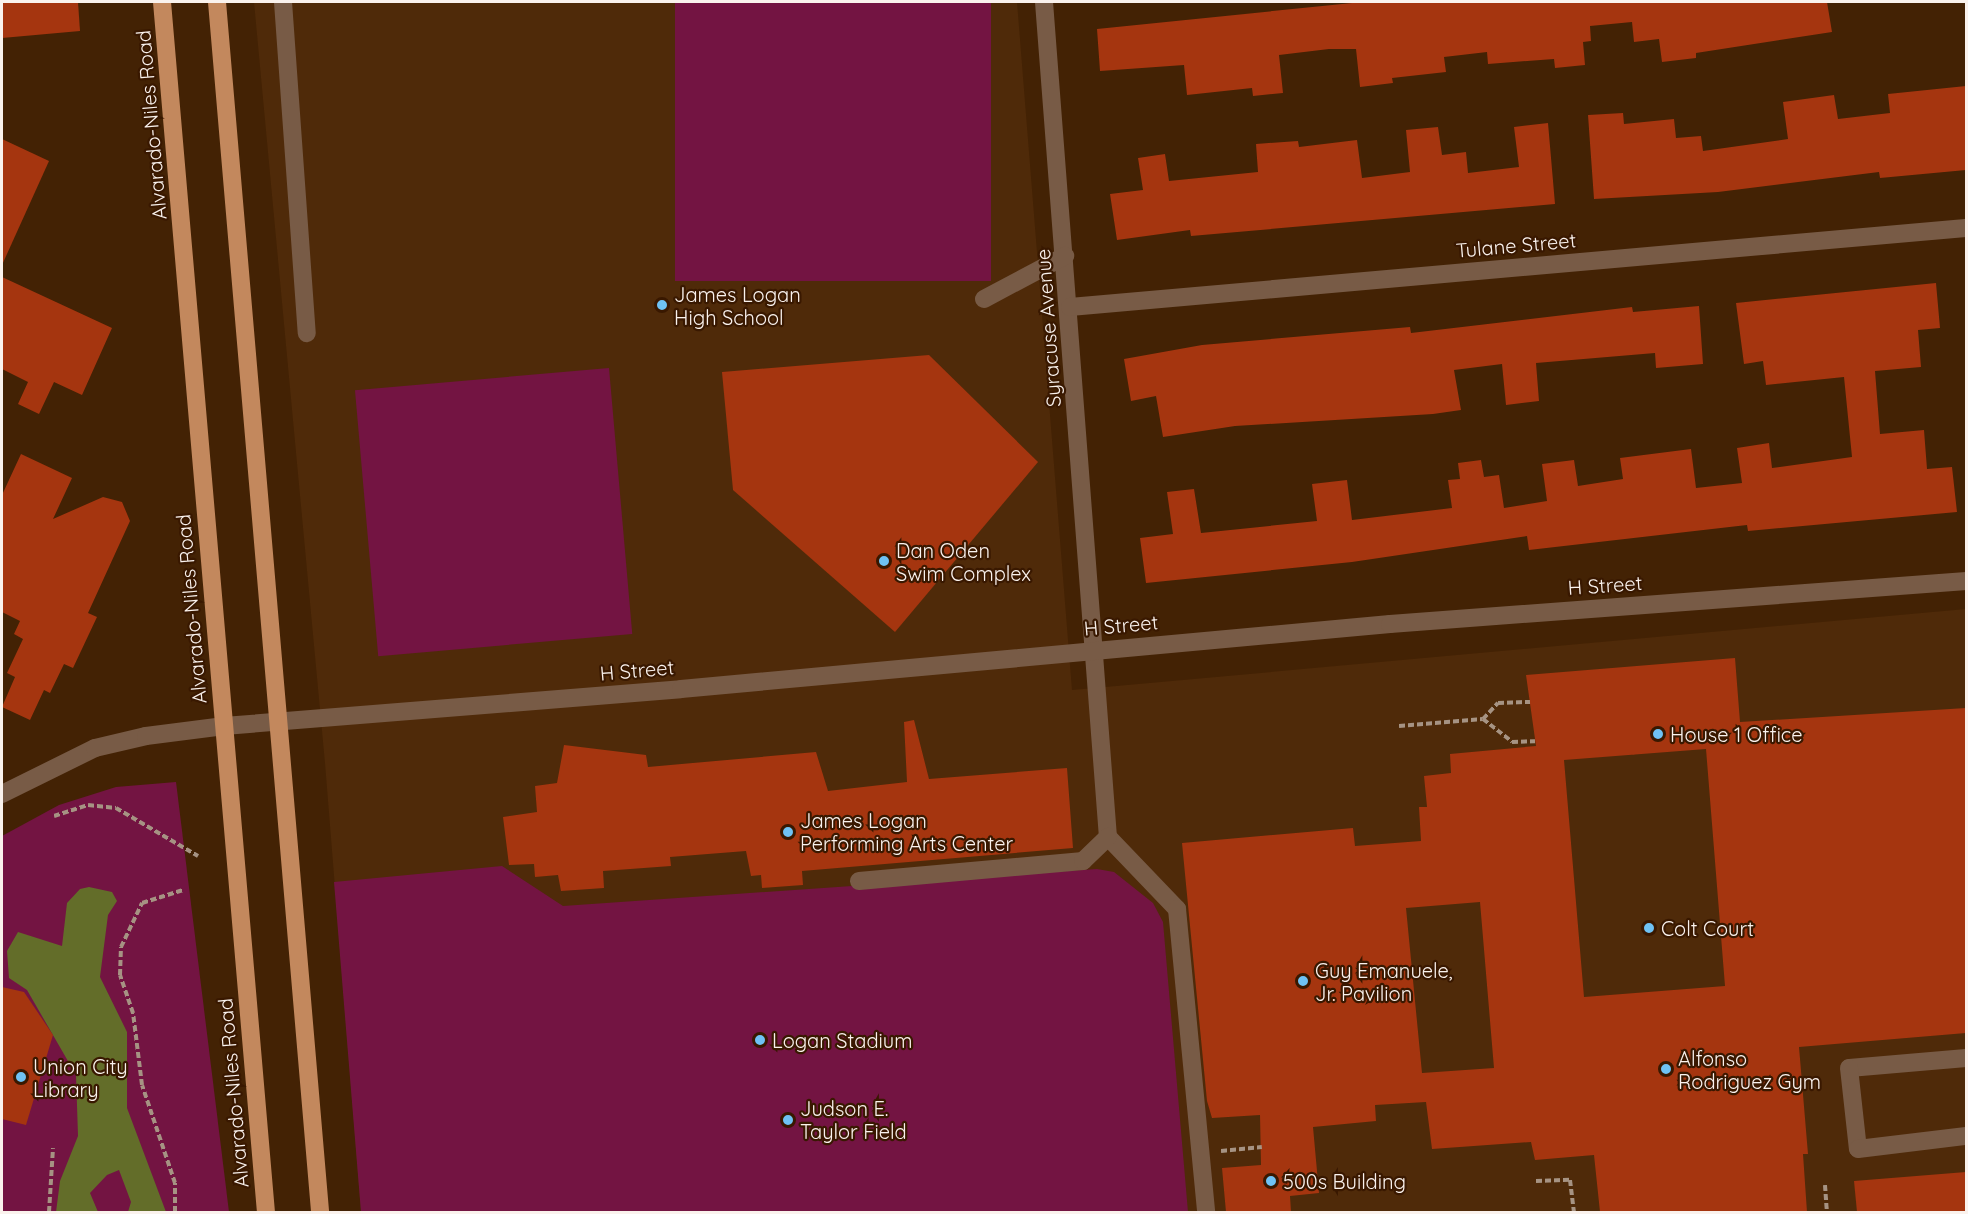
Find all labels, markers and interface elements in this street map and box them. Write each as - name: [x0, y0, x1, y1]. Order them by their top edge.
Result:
- street label: Alvarado-Niles Road: [131, 29, 171, 221]
- street label: Tulane Street: [1455, 228, 1577, 262]
- street label: Syracuse Avenue: [1031, 248, 1065, 408]
- place label: James Logan High School: [674, 282, 801, 329]
- marker: James Logan High School: [655, 298, 669, 312]
- street label: Alvarado-Niles Road: [171, 513, 211, 705]
- place label: Dan Oden Swim Complex: [896, 538, 1031, 585]
- marker: Dan Oden Swim Complex: [877, 554, 891, 568]
- street label: H Street: [1567, 570, 1643, 600]
- street label: H Street: [1083, 610, 1159, 640]
- street label: H Street: [599, 655, 675, 685]
- place label: House 1 Office: [1670, 722, 1802, 746]
- marker: House 1 Office: [1651, 727, 1665, 741]
- place label: James Logan Performing Arts Center: [800, 808, 1013, 855]
- marker: James Logan Performing Arts Center: [781, 825, 795, 839]
- place label: Colt Court: [1661, 916, 1754, 940]
- marker: Colt Court: [1642, 921, 1656, 935]
- place label: Guy Emanuele, Jr. Pavilion: [1315, 958, 1453, 1005]
- marker: Guy Emanuele, Jr. Pavilion: [1296, 974, 1310, 988]
- street label: Alvarado-Niles Road: [213, 997, 253, 1189]
- place label: Logan Stadium: [772, 1028, 912, 1052]
- marker: Logan Stadium: [753, 1033, 767, 1047]
- place label: Alfonso Rodriguez Gym: [1678, 1046, 1821, 1093]
- place label: Union City Library: [33, 1054, 128, 1101]
- marker: Alfonso Rodriguez Gym: [1659, 1062, 1673, 1076]
- marker: Union City Library: [14, 1070, 28, 1084]
- place label: Judson E. Taylor Field: [800, 1096, 907, 1143]
- marker: Judson E. Taylor Field: [781, 1113, 795, 1127]
- place label: 500s Building: [1283, 1169, 1406, 1193]
- marker: 500s Building: [1264, 1174, 1278, 1188]

